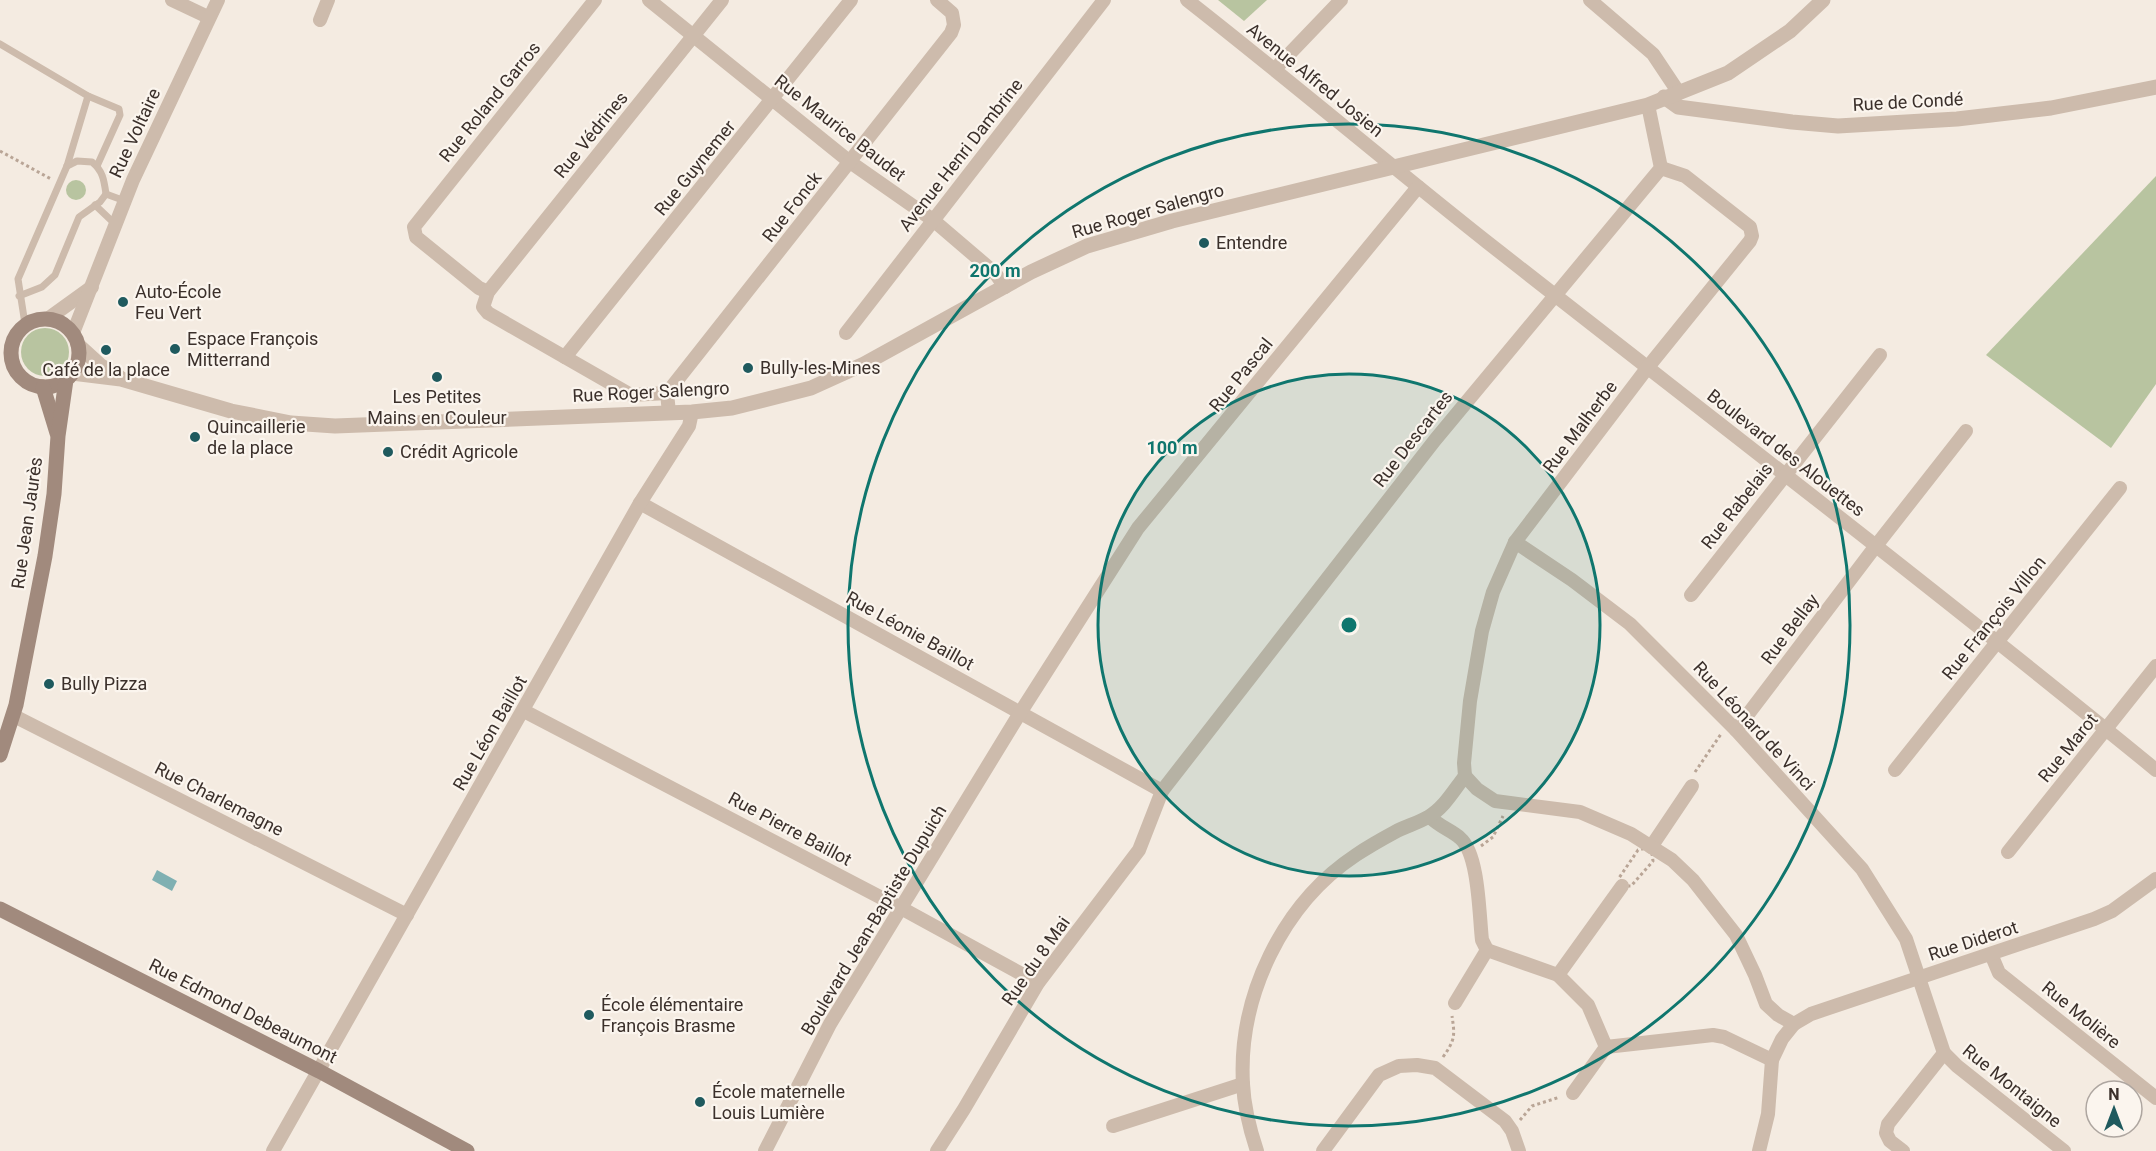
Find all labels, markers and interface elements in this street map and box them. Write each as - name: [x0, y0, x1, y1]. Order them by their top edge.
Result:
- street label: Avenue Alfred Josien: [1243, 18, 1388, 141]
- street label: Rue Roland Garros: [435, 37, 545, 166]
- street label: Rue Maurice Baudet: [770, 70, 910, 185]
- street label: Avenue Henri Dambrine: [894, 74, 1027, 235]
- street label: Rue Voltaire: [105, 85, 164, 181]
- street label: Rue Védrines: [549, 87, 632, 182]
- street label: Rue de Condé: [1852, 88, 1964, 115]
- street label: Rue Guynemer: [650, 116, 739, 220]
- street label: Rue Fonck: [758, 167, 826, 246]
- street label: Rue Roger Salengro: [1069, 179, 1226, 242]
- place label: Entendre: [1216, 232, 1287, 253]
- marker: Entendre: [1197, 236, 1211, 250]
- text: 200 m: [969, 260, 1021, 281]
- place label: Auto-École Feu Vert: [135, 281, 221, 323]
- marker: Auto-École Feu Vert: [116, 295, 130, 309]
- place label: Espace François Mitterrand: [187, 328, 318, 370]
- street label: Rue Pascal: [1204, 334, 1277, 416]
- marker: Espace François Mitterrand: [168, 342, 182, 356]
- marker: Café de la place: [99, 343, 113, 357]
- place label: Bully-les-Mines: [760, 357, 880, 378]
- place label: Café de la place: [42, 359, 170, 380]
- marker: Bully-les-Mines: [741, 361, 755, 375]
- marker: Les Petites Mains en Couleur: [430, 370, 444, 384]
- street label: Rue Malherbe: [1538, 376, 1621, 477]
- street label: Rue Roger Salengro: [572, 377, 730, 406]
- street label: Boulevard des Alouettes: [1703, 385, 1869, 521]
- place label: Les Petites Mains en Couleur: [367, 386, 507, 428]
- street label: Rue Descartes: [1369, 386, 1457, 491]
- place label: Quincaillerie de la place: [207, 416, 306, 458]
- marker: Quincaillerie de la place: [188, 430, 202, 444]
- text: 100 m: [1146, 437, 1198, 458]
- place label: Crédit Agricole: [400, 441, 518, 462]
- marker: Crédit Agricole: [381, 445, 395, 459]
- street label: Rue Jean Jaurès: [7, 456, 46, 590]
- street label: Rue Rabelais: [1697, 458, 1777, 553]
- street label: Rue François Villon: [1937, 552, 2050, 684]
- street label: Rue Léonie Baillot: [843, 587, 978, 674]
- street label: Rue Bellay: [1756, 589, 1823, 668]
- centre of rings: [1339, 615, 1359, 635]
- street label: Rue Léonard de Vinci: [1689, 657, 1820, 794]
- street label: Rue Léon Baillot: [448, 671, 531, 794]
- place label: Bully Pizza: [61, 673, 147, 694]
- marker: Bully Pizza: [42, 677, 56, 691]
- street label: Rue Marot: [2033, 709, 2102, 786]
- street label: Rue Charlemagne: [151, 757, 287, 840]
- street label: Rue Pierre Baillot: [725, 787, 856, 870]
- street label: Boulevard Jean-Baptiste Dupuich: [796, 801, 951, 1038]
- street label: Rue du 8 Mai: [997, 912, 1074, 1009]
- street label: Rue Diderot: [1925, 916, 2020, 965]
- street label: Rue Edmond Debeaumont: [146, 954, 341, 1067]
- street label: Rue Molière: [2038, 977, 2125, 1053]
- place label: École élémentaire François Brasme: [601, 994, 743, 1036]
- marker: École élémentaire François Brasme: [582, 1008, 596, 1022]
- street label: Rue Montaigne: [1959, 1040, 2066, 1132]
- north arrow: [2084, 1079, 2144, 1139]
- place label: École maternelle Louis Lumière: [712, 1081, 845, 1123]
- text: N: [2108, 1085, 2120, 1104]
- marker: École maternelle Louis Lumière: [693, 1095, 707, 1109]

